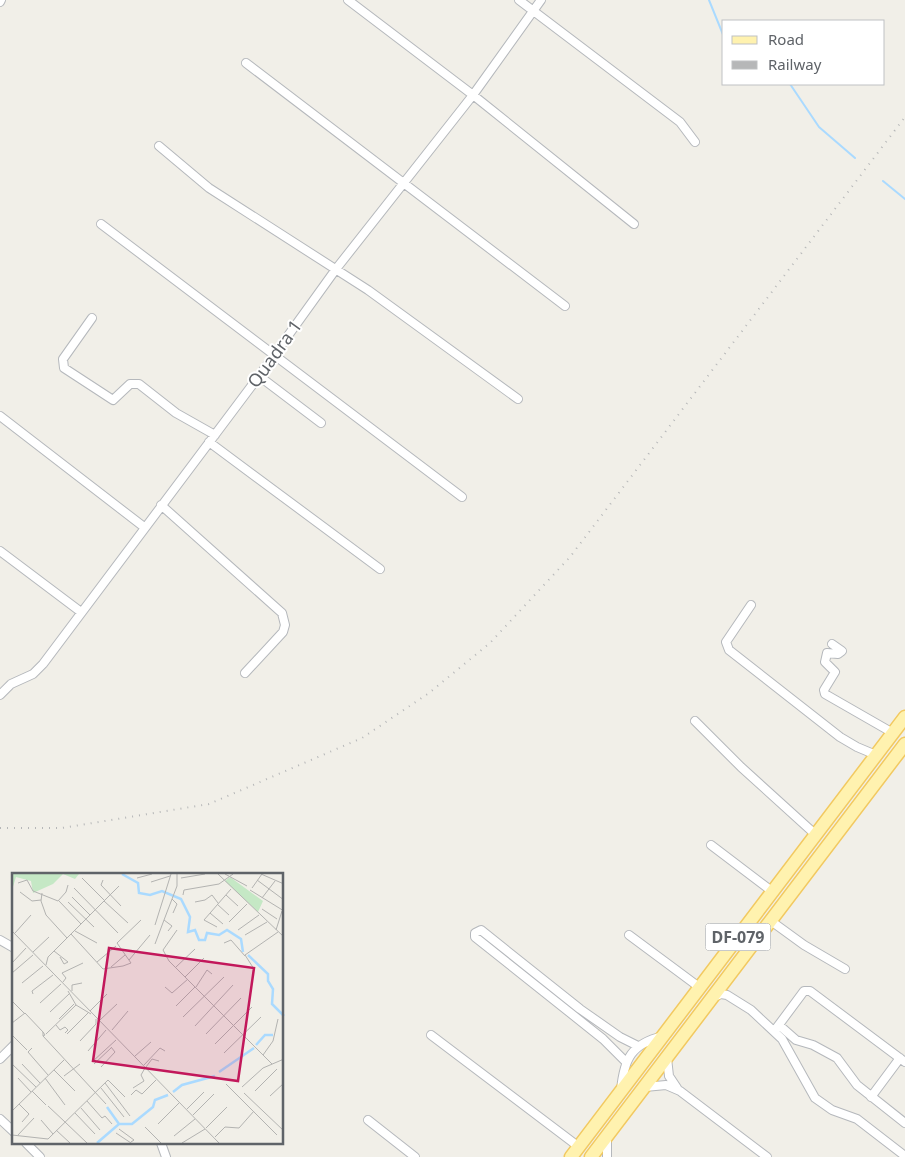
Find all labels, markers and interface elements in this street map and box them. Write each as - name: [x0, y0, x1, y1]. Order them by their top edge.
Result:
- legend: [722, 20, 885, 85]
- text: Road: [768, 29, 804, 49]
- text: Railway: [768, 54, 822, 74]
- street label: Quadra 1: [241, 315, 307, 392]
- inset map: [12, 873, 284, 1144]
- road number: DF-079: [706, 924, 770, 950]

